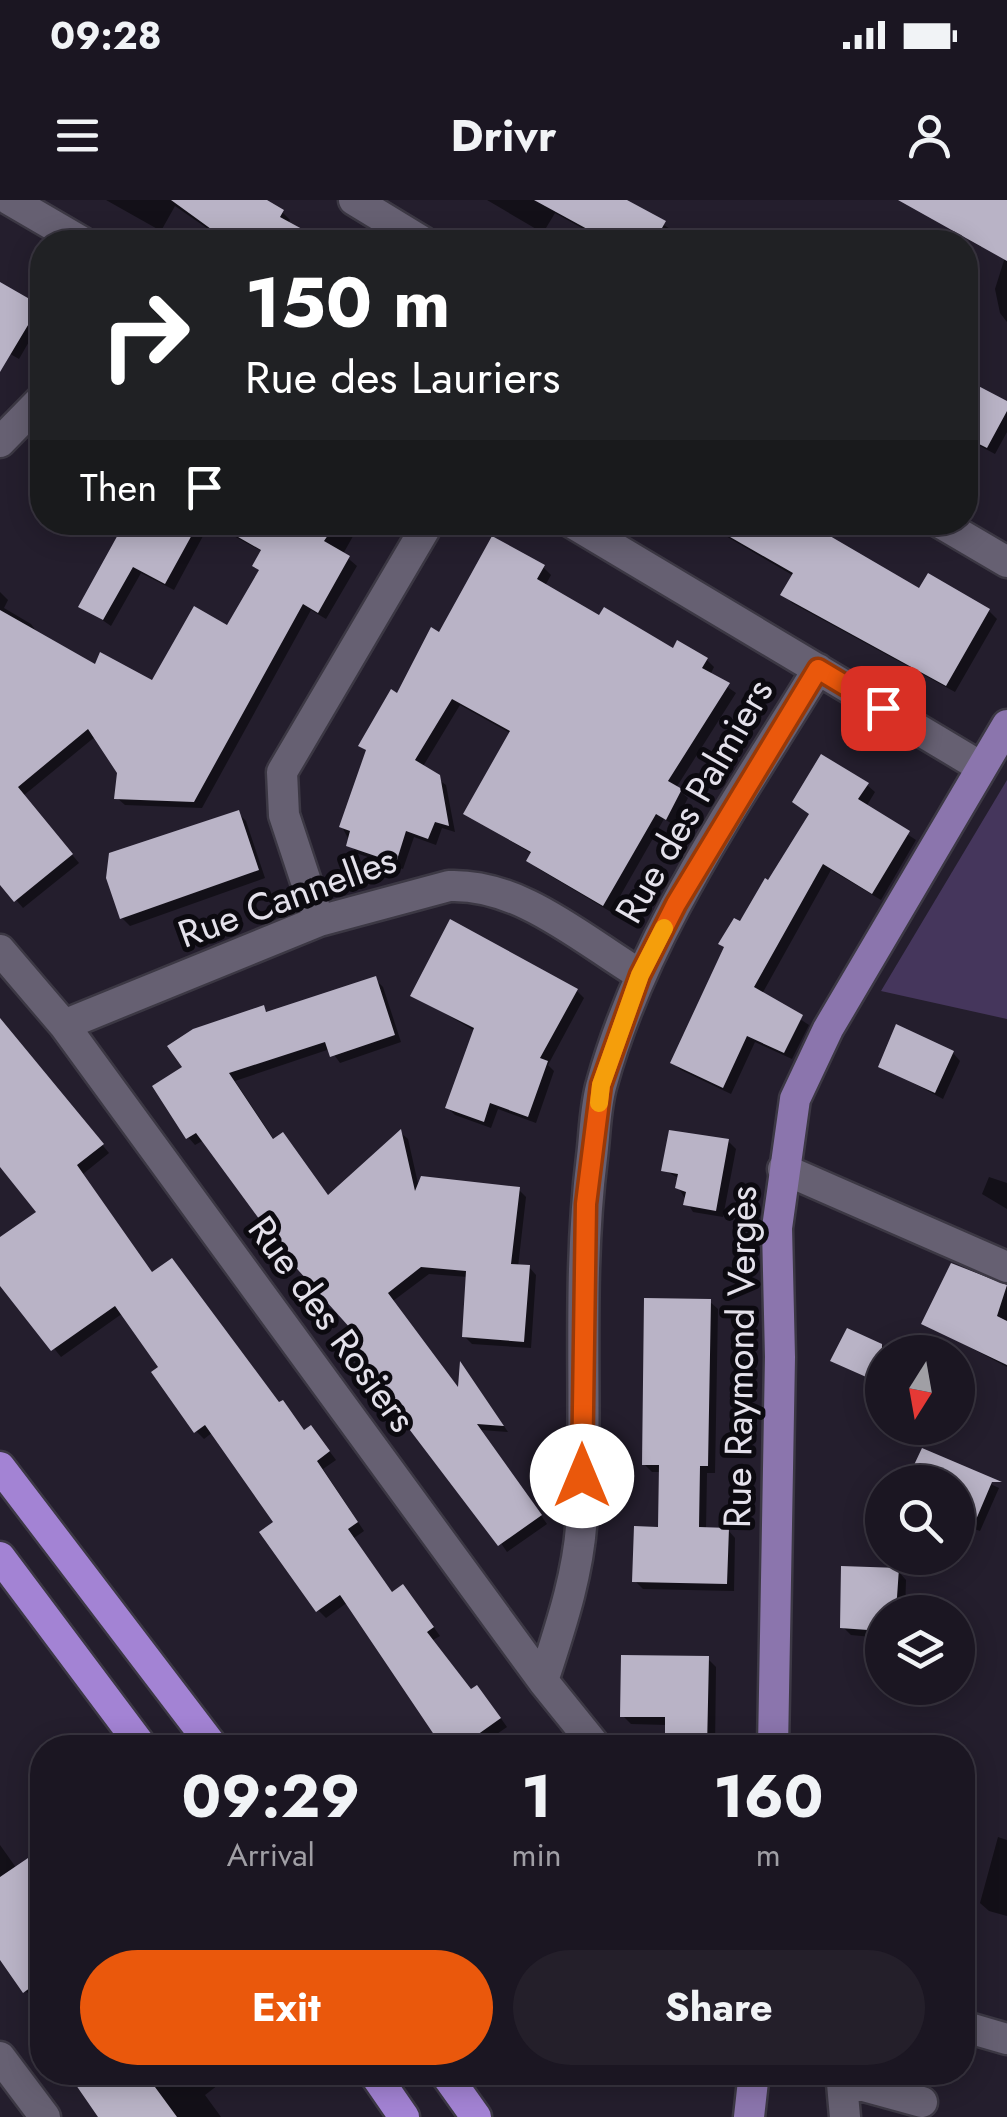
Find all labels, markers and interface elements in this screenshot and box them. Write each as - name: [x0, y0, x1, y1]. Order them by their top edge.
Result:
- text: 09:28: [50, 8, 162, 63]
- text: Drivr: [450, 103, 557, 168]
- icon: menu: [50, 108, 105, 163]
- icon: person: [902, 108, 957, 163]
- text: 150 m: [245, 252, 451, 353]
- icon: right: [80, 270, 210, 400]
- text: Rue des Lauriers: [245, 345, 560, 410]
- text: Then: [80, 460, 157, 515]
- icon: arrive: [177, 460, 232, 515]
- pin: [841, 666, 926, 751]
- street label: Rue des Palmiers: [601, 668, 786, 933]
- icon: arrive: [856, 681, 911, 736]
- street label: Rue Cannelles: [170, 832, 404, 961]
- street label: Rue Raymond Vergès: [709, 1185, 770, 1529]
- street label: Rue des Rosiers: [235, 1204, 430, 1443]
- north arrow: [865, 1335, 975, 1445]
- map controls: [865, 1335, 975, 1705]
- position arrow: [530, 1424, 634, 1528]
- button: search: [865, 1465, 975, 1575]
- button: layers: [865, 1595, 975, 1705]
- text: 09:29: [181, 1753, 360, 1840]
- text: 1: [521, 1753, 552, 1840]
- text: 160: [713, 1753, 824, 1840]
- text: Arrival: [227, 1832, 315, 1878]
- text: min: [512, 1832, 562, 1878]
- text: m: [756, 1832, 781, 1878]
- button: Exit: [80, 1950, 493, 2065]
- button: Share: [513, 1950, 925, 2065]

